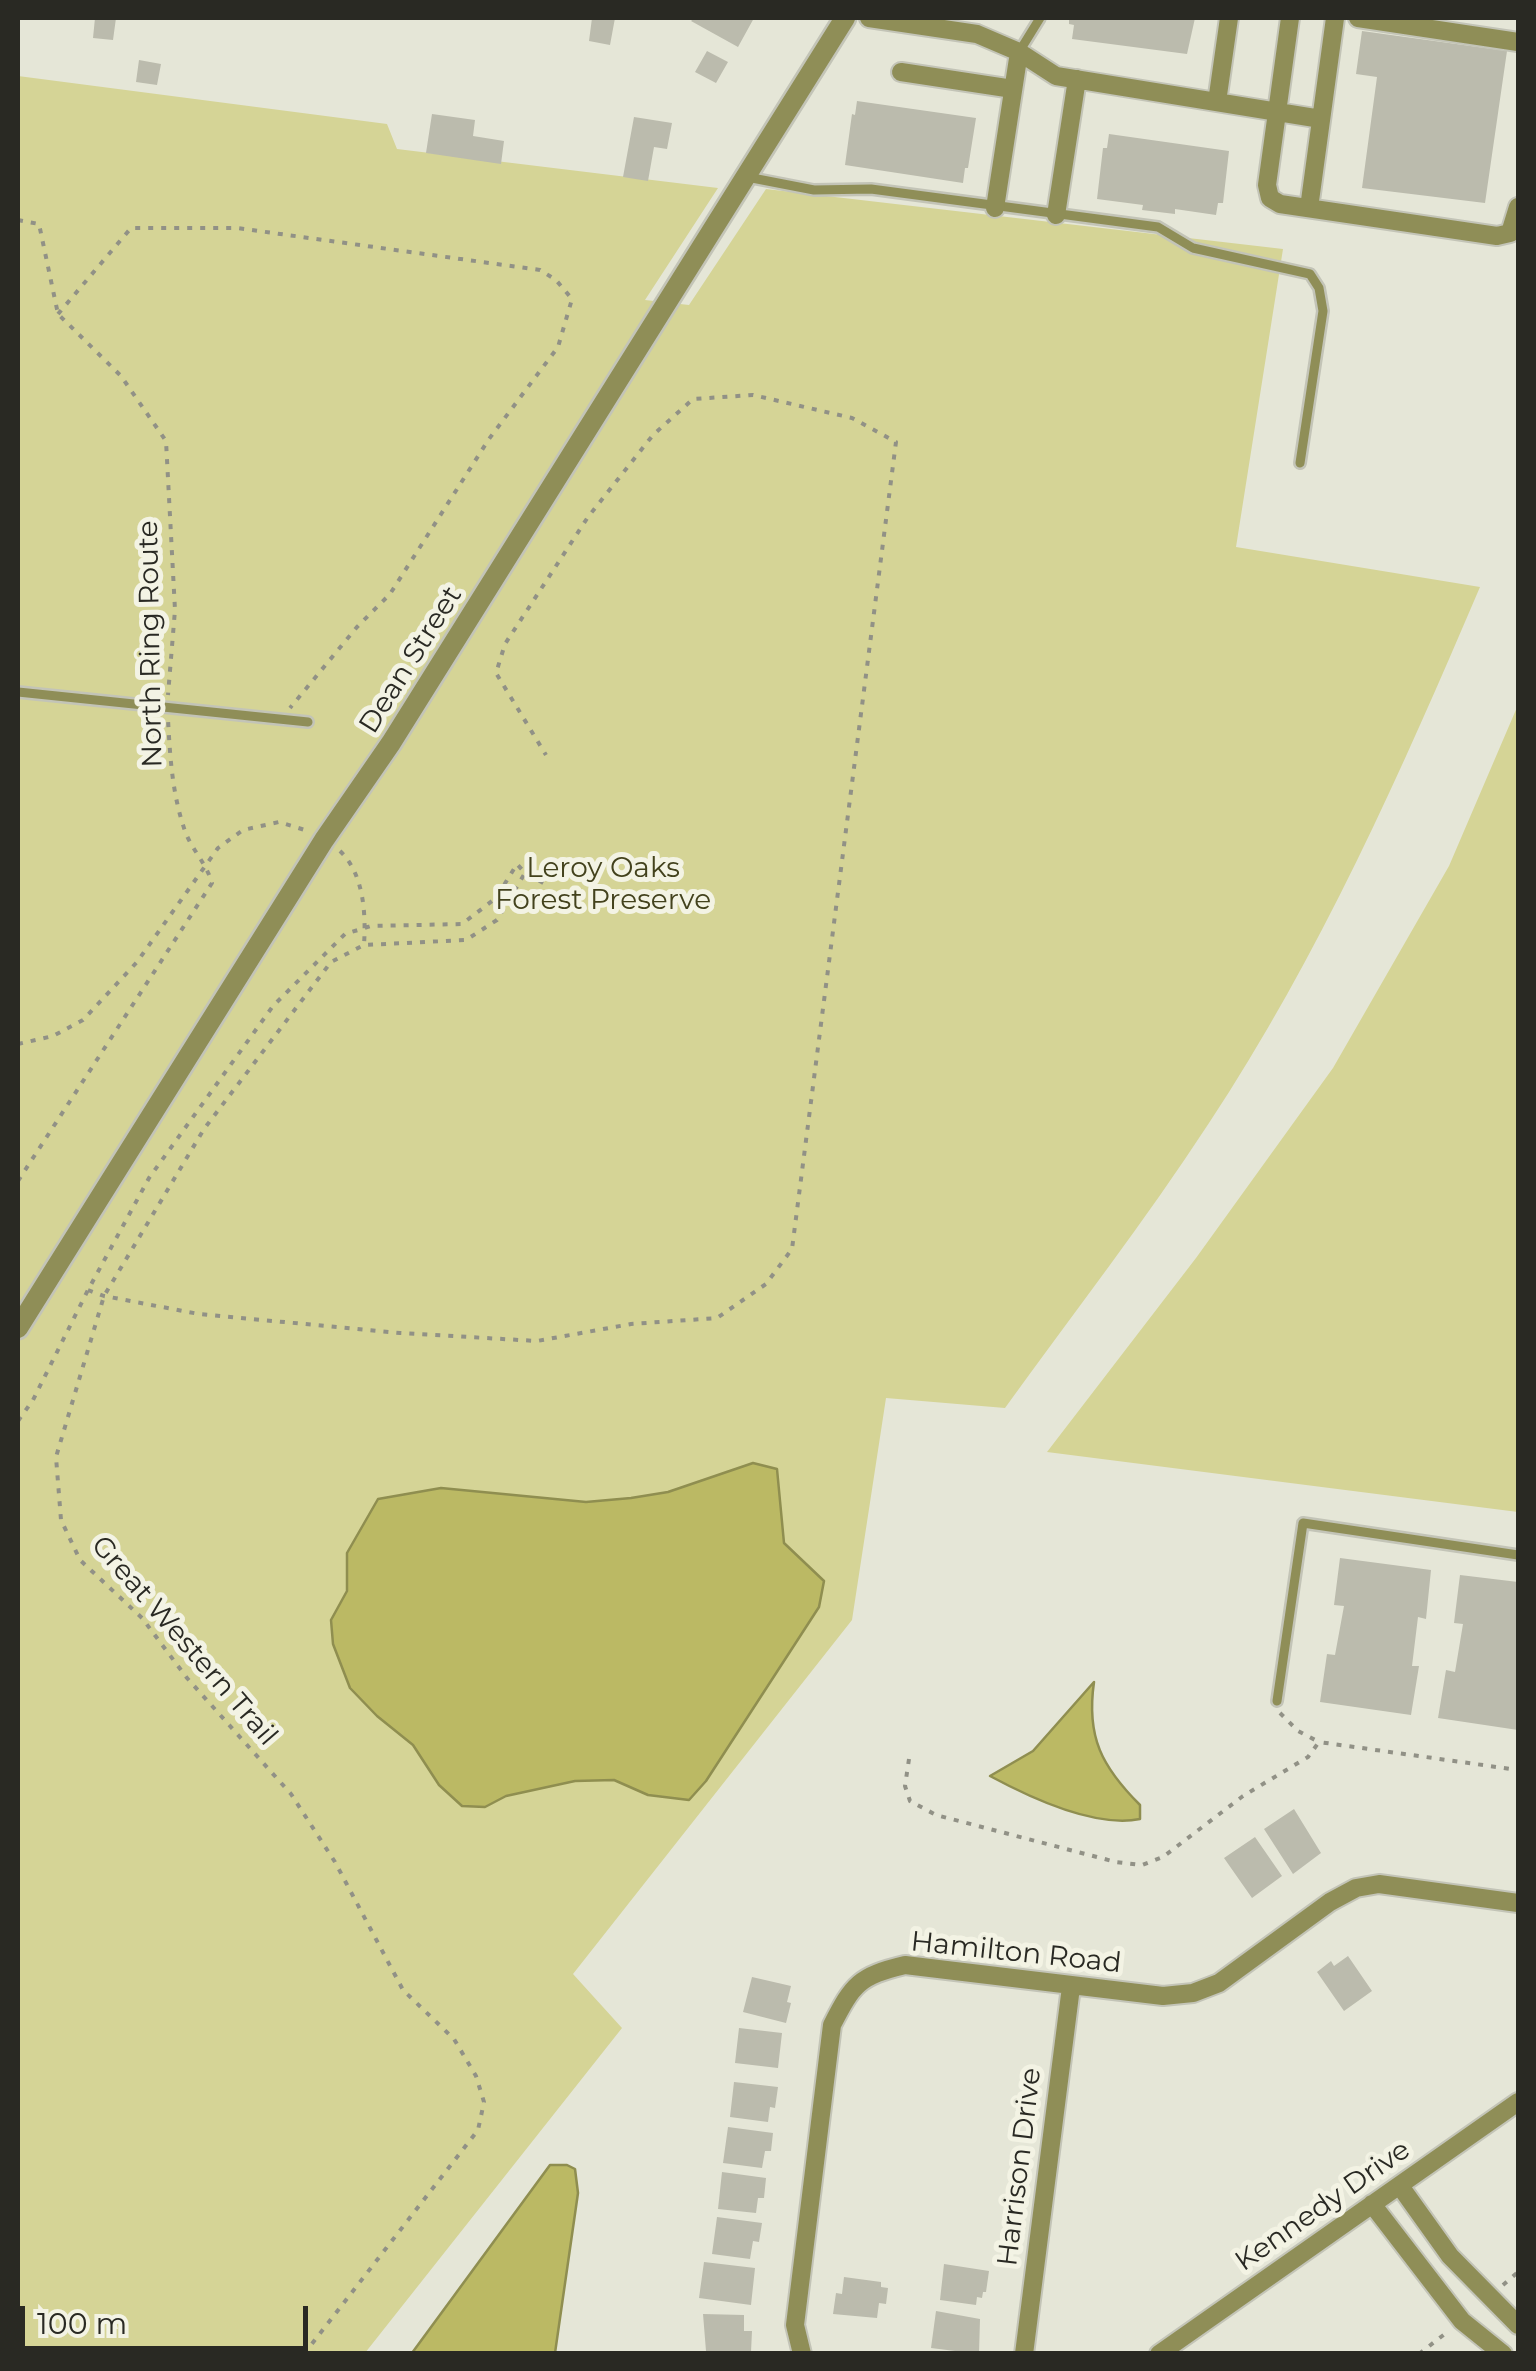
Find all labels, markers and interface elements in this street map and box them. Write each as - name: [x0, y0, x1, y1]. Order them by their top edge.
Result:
- street label: North Ring Route: [132, 520, 170, 768]
- street label: Dean Street: [352, 580, 470, 740]
- park label: Leroy Oaks Forest Preserve: [495, 852, 711, 918]
- street label: Great Western Trail: [84, 1529, 284, 1753]
- street label: Hamilton Road: [909, 1925, 1123, 1981]
- street label: Harrison Drive: [991, 2066, 1049, 2268]
- street label: Kennedy Drive: [1229, 2133, 1417, 2279]
- scale bar: [25, 2286, 312, 2348]
- text: 100 m: [37, 2305, 127, 2342]

